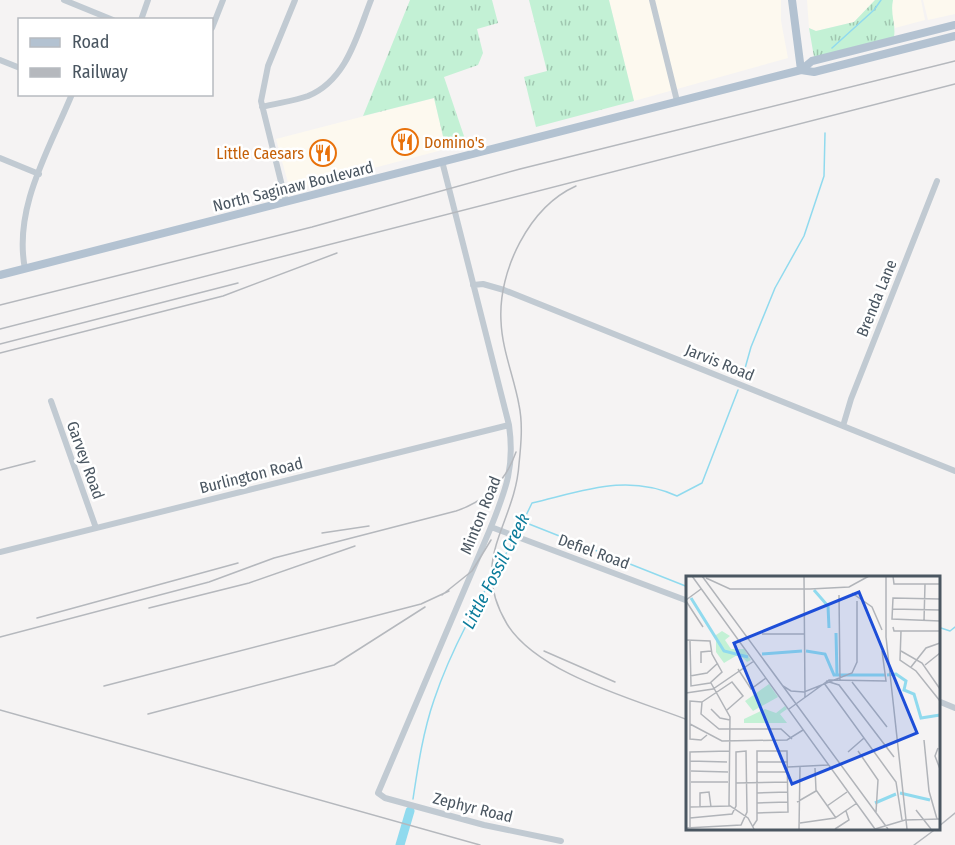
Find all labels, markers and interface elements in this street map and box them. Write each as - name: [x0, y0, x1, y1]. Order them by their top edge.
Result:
- legend: [18, 18, 213, 96]
- text: Road: [72, 31, 109, 53]
- text: Railway: [72, 61, 128, 83]
- restaurant icon: Domino's: [390, 127, 420, 157]
- place label: Domino's: [424, 133, 485, 152]
- restaurant icon: Little Caesars: [308, 138, 338, 168]
- place label: Little Caesars: [216, 144, 304, 163]
- street label: North Saginaw Boulevard: [211, 157, 375, 216]
- street label: Brenda Lane: [852, 257, 901, 340]
- street label: Jarvis Road: [683, 340, 757, 385]
- street label: Garvey Road: [63, 419, 108, 502]
- street label: Burlington Road: [198, 453, 305, 497]
- street label: Minton Road: [456, 473, 505, 557]
- water label: Little Fossil Creek: [457, 509, 535, 632]
- street label: Defiel Road: [556, 530, 632, 573]
- inset map: [686, 576, 940, 830]
- street label: Zephyr Road: [431, 788, 515, 827]

